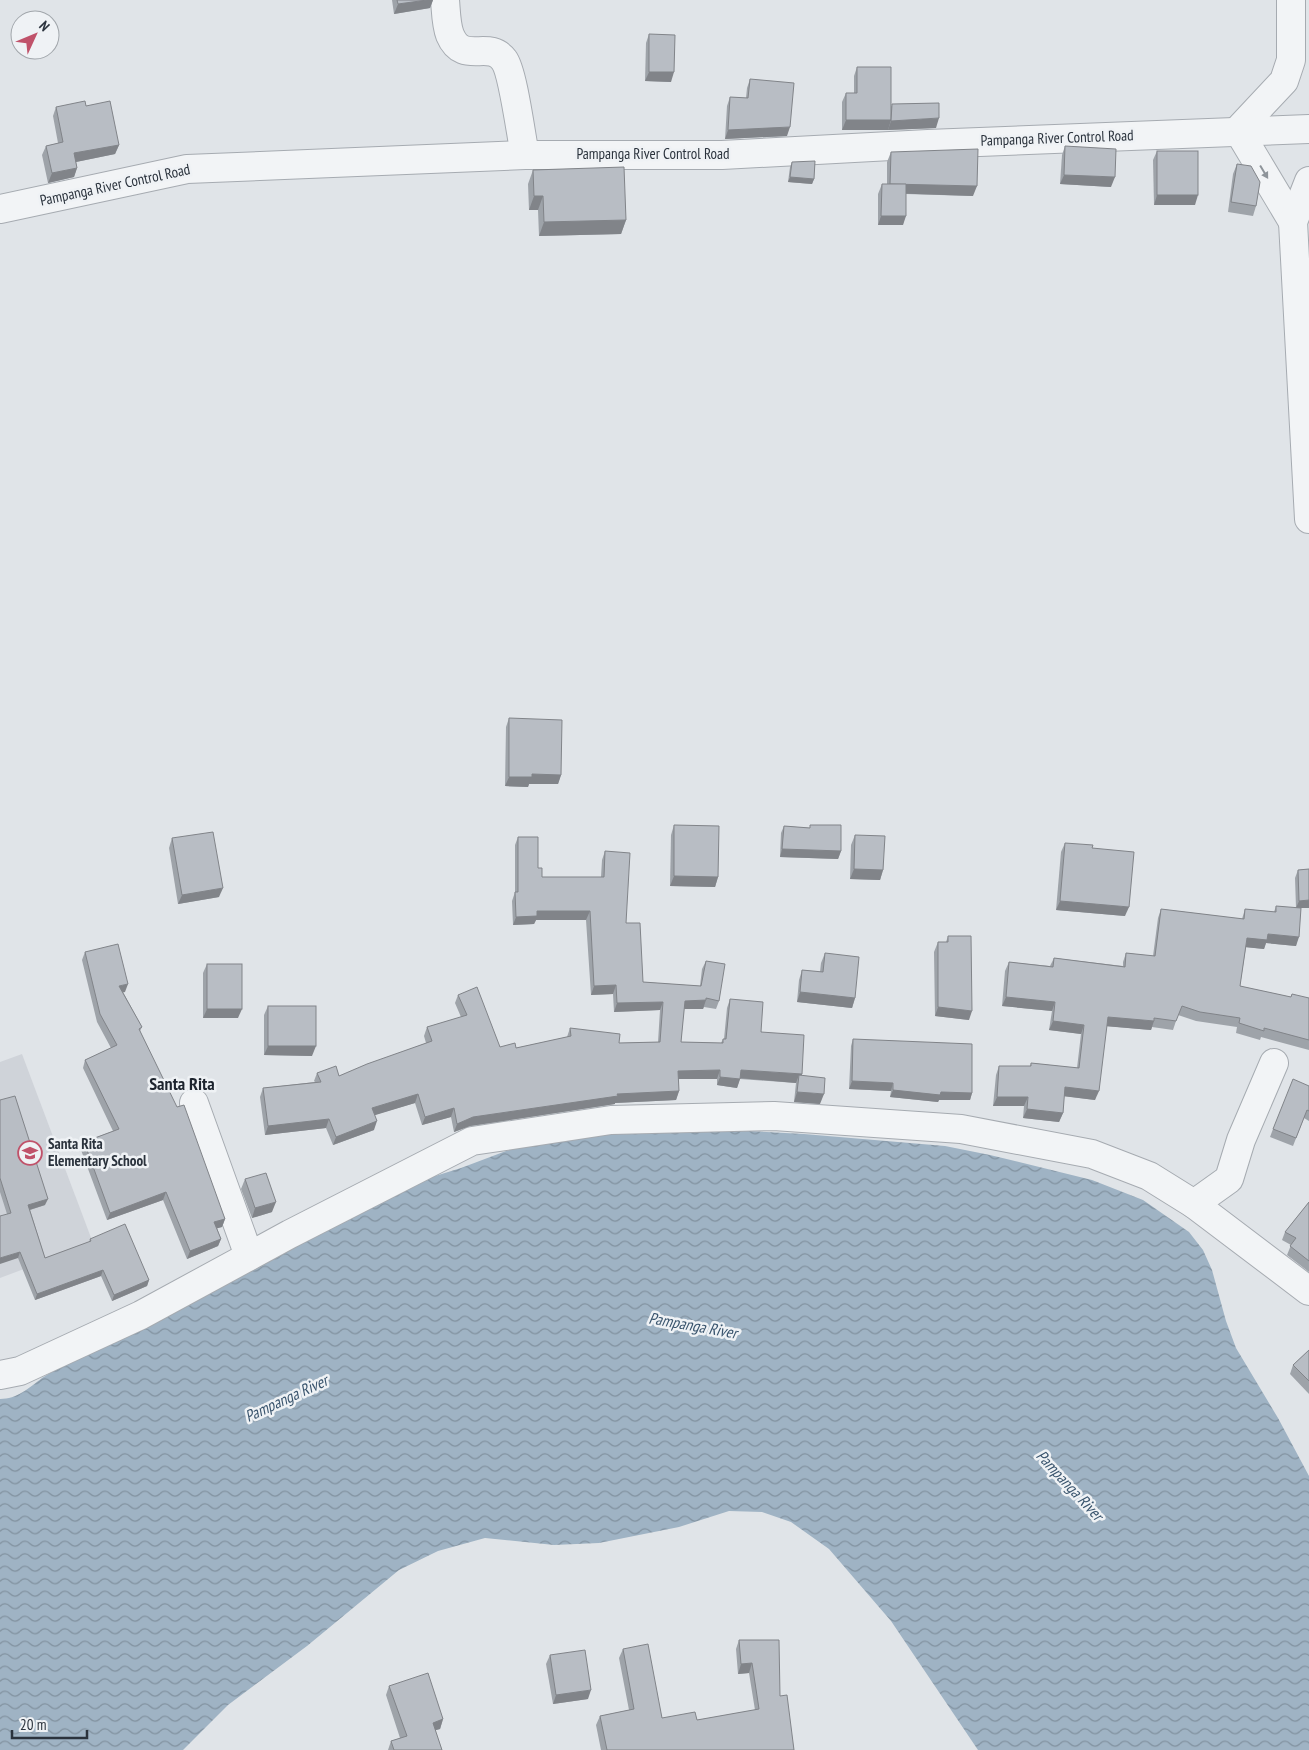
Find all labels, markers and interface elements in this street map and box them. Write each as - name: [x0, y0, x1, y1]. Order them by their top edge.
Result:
- north arrow: [10, 10, 60, 60]
- text: N: [35, 17, 53, 35]
- street label: Pampanga River Control Road: [980, 125, 1134, 150]
- street label: Pampanga River Control Road: [576, 144, 730, 163]
- street label: Pampanga River Control Road: [38, 159, 192, 210]
- one-way arrow: [1259, 165, 1268, 178]
- district label: Santa Rita: [149, 1072, 215, 1095]
- place label: Santa Rita Elementary School: [48, 1134, 147, 1170]
- school or university icon: Santa Rita Elementary School: [17, 1140, 43, 1166]
- water label: Pampanga River: [647, 1307, 741, 1343]
- water label: Pampanga River: [241, 1369, 333, 1426]
- water label: Pampanga River: [1032, 1446, 1109, 1526]
- scale bar: [12, 1708, 88, 1740]
- text: 20 m: [20, 1715, 46, 1734]

